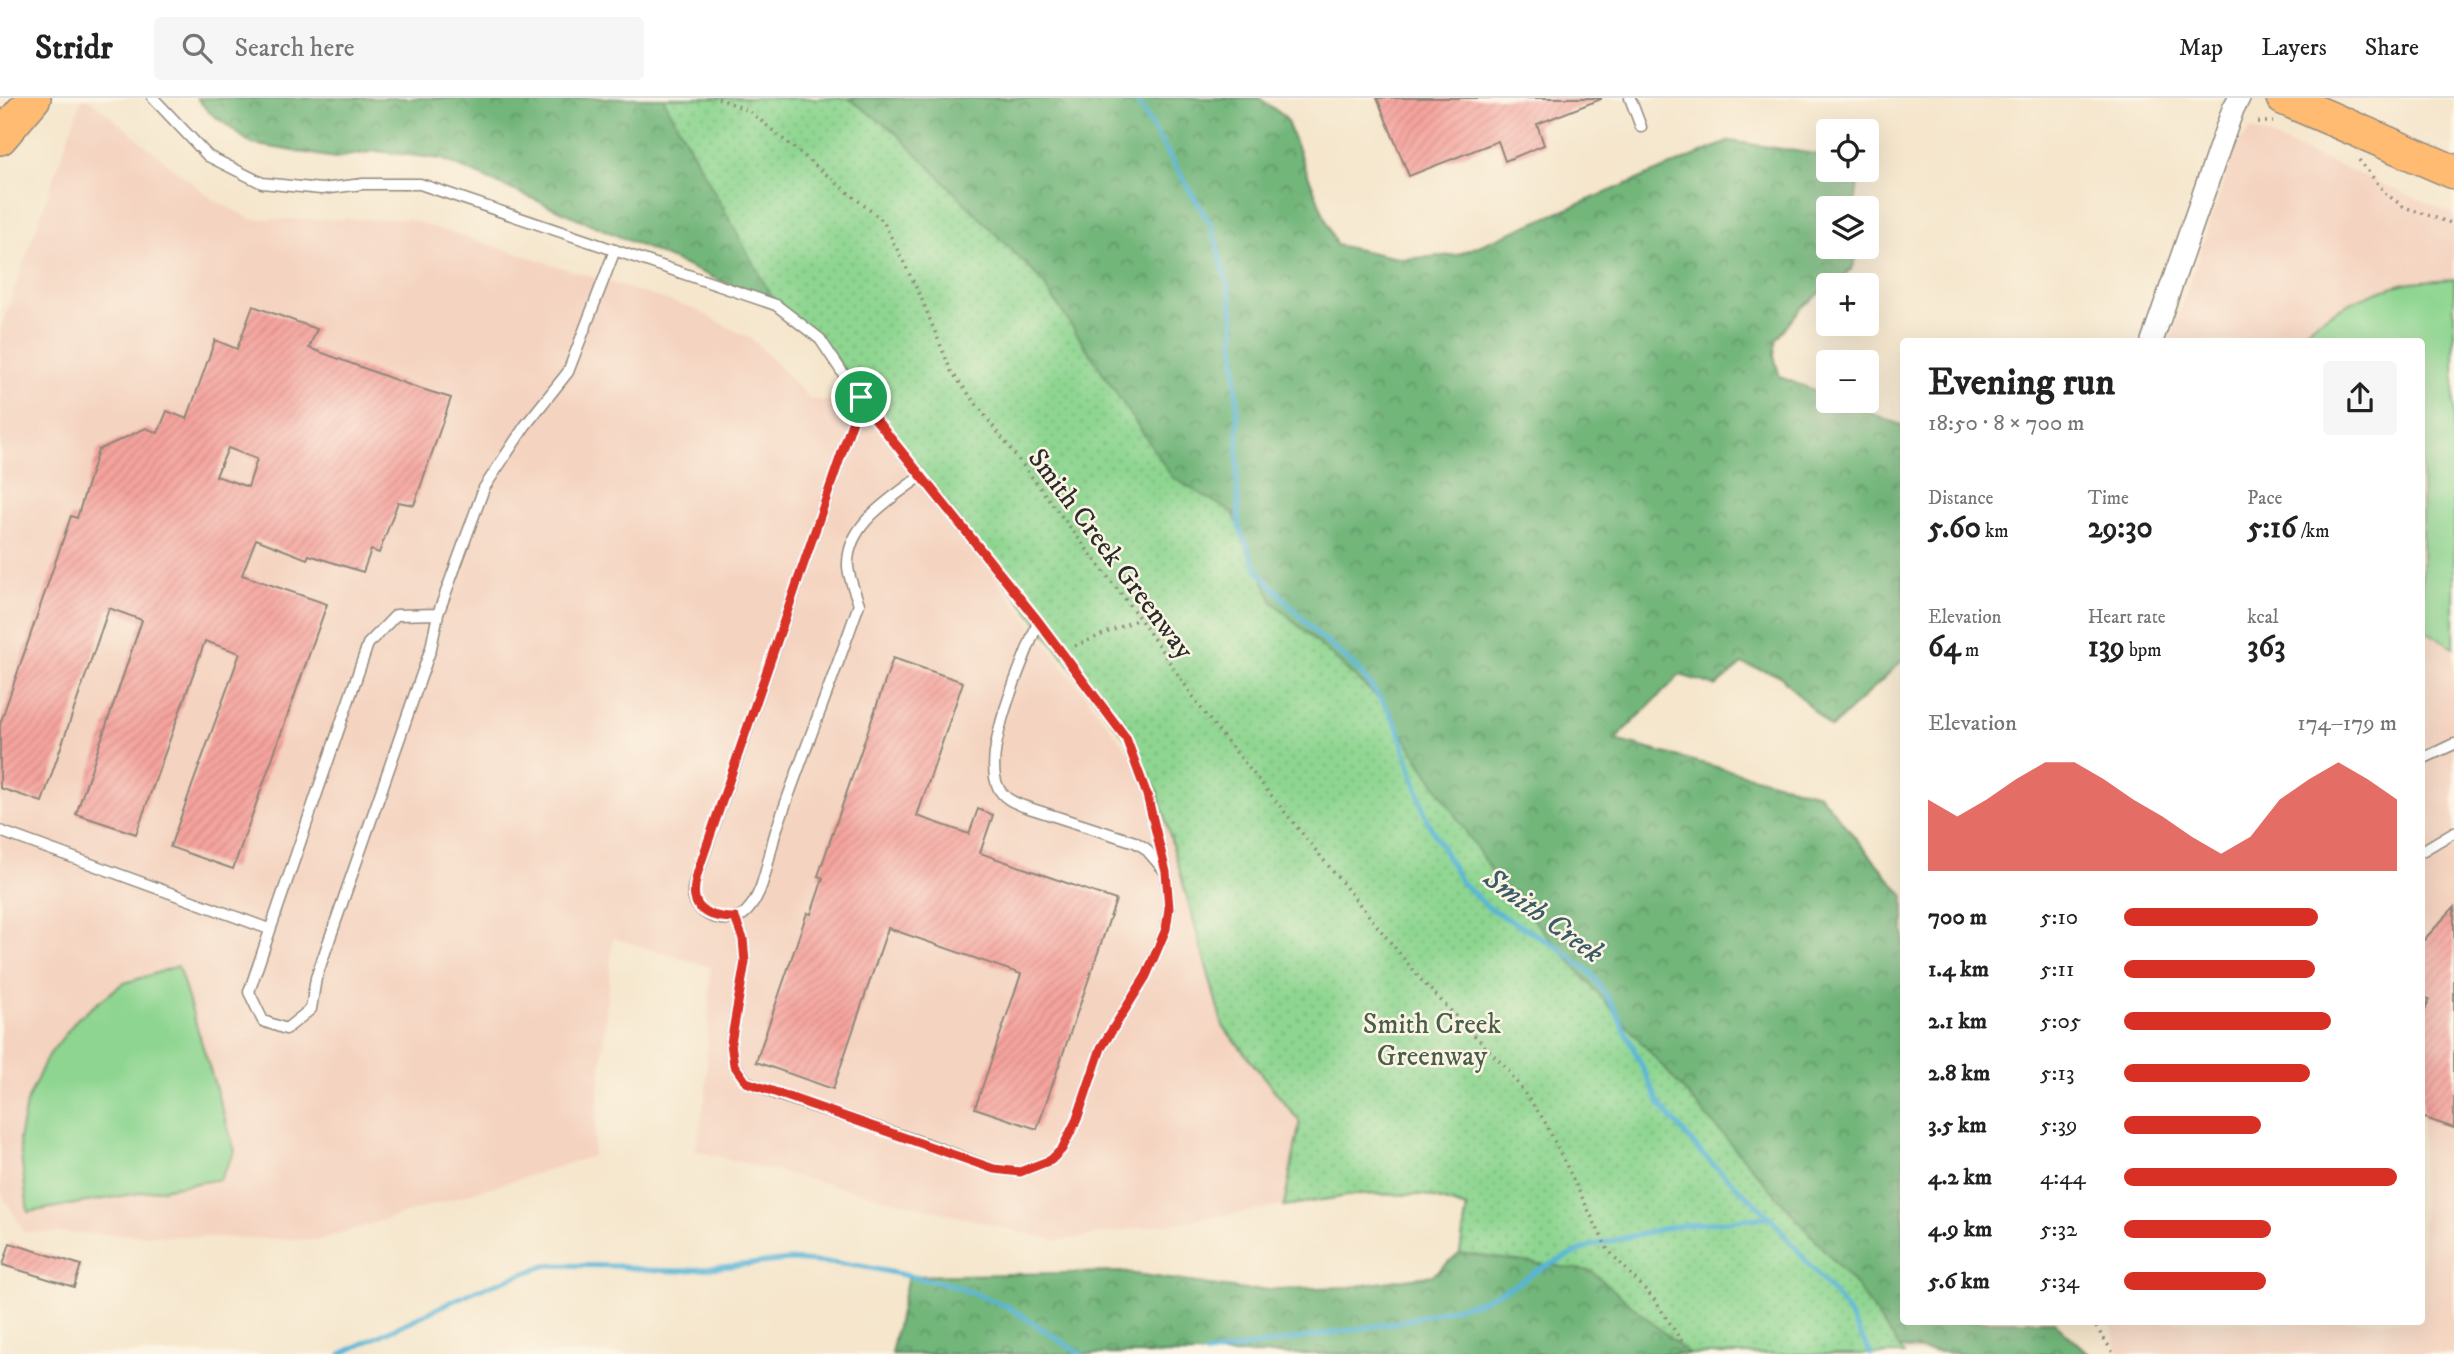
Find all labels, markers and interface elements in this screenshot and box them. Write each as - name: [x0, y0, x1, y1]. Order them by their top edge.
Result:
- search box: [154, 17, 644, 80]
- text: Stridr: [35, 28, 112, 69]
- icon: search: [178, 29, 216, 67]
- text: Search here: [234, 32, 355, 65]
- text: Map: [2179, 33, 2223, 63]
- text: Layers: [2261, 33, 2327, 63]
- text: Share: [2365, 33, 2419, 63]
- map controls: [1816, 119, 1879, 413]
- button: locate: [1816, 119, 1879, 182]
- button: layers: [1816, 196, 1879, 259]
- button: +: [1816, 273, 1879, 336]
- button: −: [1816, 350, 1879, 413]
- text: Evening run: [1928, 359, 2115, 407]
- button: share: [2323, 361, 2397, 435]
- pin: [831, 367, 891, 427]
- icon: arrive: [842, 378, 880, 416]
- text: 18:50 · 8 × 700 m: [1928, 409, 2085, 438]
- street label: Smith Creek Greenway: [1020, 442, 1202, 667]
- text: Distance: [1928, 487, 1993, 510]
- text: Time: [2088, 487, 2129, 510]
- text: Pace: [2247, 487, 2282, 510]
- text: 5.60: [1928, 510, 1981, 547]
- text: 29:30: [2088, 510, 2153, 547]
- text: 5:16: [2247, 510, 2297, 547]
- text: km: [1981, 520, 2009, 543]
- text: /km: [2297, 520, 2330, 543]
- text: Elevation: [1928, 606, 2002, 629]
- text: Heart rate: [2088, 606, 2166, 629]
- text: kcal: [2247, 606, 2279, 629]
- text: 64: [1928, 629, 1961, 666]
- text: 139: [2088, 629, 2125, 666]
- text: 363: [2247, 629, 2285, 666]
- text: m: [1961, 639, 1979, 662]
- text: bpm: [2125, 639, 2162, 662]
- text: Elevation: [1928, 709, 2017, 738]
- text: 174–179 m: [2297, 709, 2397, 738]
- water label: Smith Creek: [1475, 860, 1611, 972]
- text: 700 m: [1928, 903, 1987, 932]
- text: 5:10: [2040, 903, 2078, 932]
- text: 1.4 km: [1928, 955, 1989, 984]
- text: 5:11: [2040, 955, 2074, 984]
- park label: Smith Creek Greenway: [1363, 1007, 1501, 1074]
- text: 2.1 km: [1928, 1007, 1987, 1036]
- text: 5:05: [2040, 1007, 2081, 1036]
- text: 2.8 km: [1928, 1059, 1990, 1088]
- text: 5:13: [2040, 1059, 2074, 1088]
- text: 3.5 km: [1928, 1111, 1987, 1140]
- text: 5:39: [2040, 1111, 2078, 1140]
- text: 4.2 km: [1928, 1163, 1992, 1192]
- text: 4:44: [2040, 1163, 2086, 1192]
- text: 4.9 km: [1928, 1215, 1992, 1244]
- text: 5:32: [2040, 1215, 2077, 1244]
- text: 5.6 km: [1928, 1267, 1990, 1296]
- text: 5:34: [2040, 1267, 2079, 1296]

